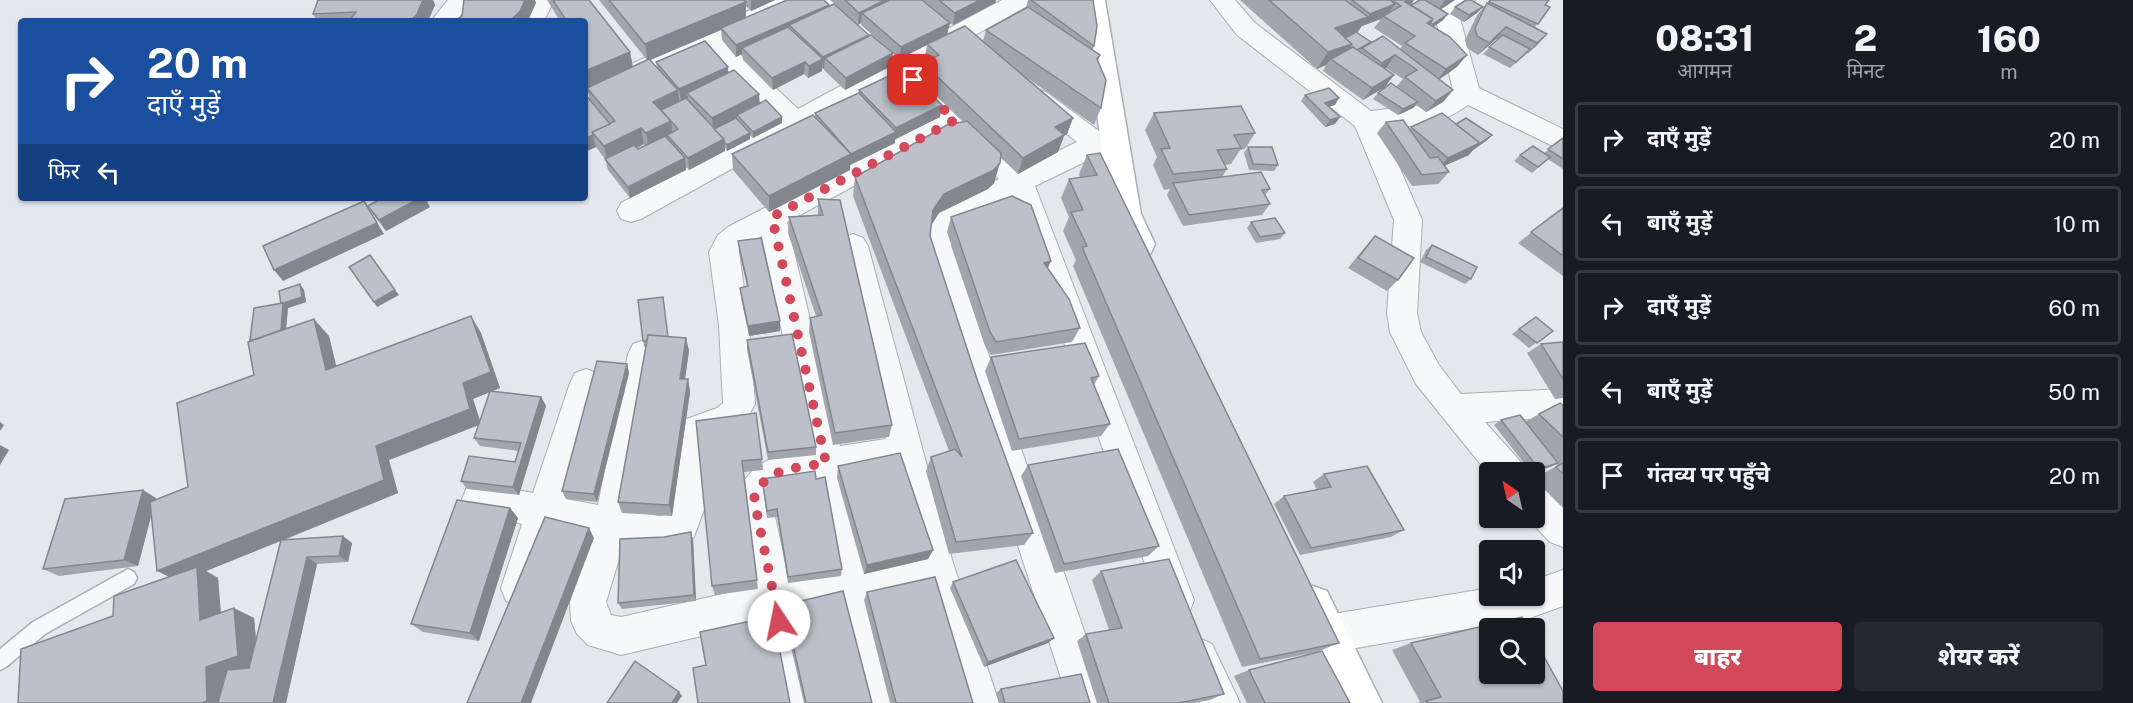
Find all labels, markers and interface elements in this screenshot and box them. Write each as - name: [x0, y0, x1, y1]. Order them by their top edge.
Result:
- text: 08:31: [1655, 17, 1754, 59]
- text: 2: [1854, 17, 1877, 59]
- text: 160: [1977, 18, 2041, 60]
- text: 20 m: [147, 38, 248, 87]
- icon: right: [48, 42, 126, 120]
- pin: [887, 54, 938, 105]
- text: आगमन: [1677, 59, 1732, 83]
- text: मिनट: [1846, 59, 1885, 83]
- text: m: [2000, 60, 2018, 84]
- icon: arrive: [896, 63, 929, 96]
- text: दाएँ मुड़ें: [147, 88, 220, 120]
- icon: right: [1596, 123, 1629, 156]
- text: दाएँ मुड़ें: [1647, 125, 1711, 151]
- text: 20 m: [2049, 127, 2100, 153]
- icon: left: [92, 156, 125, 189]
- text: फिर: [48, 158, 80, 184]
- icon: left: [1596, 207, 1629, 240]
- text: बाएँ मुड़ें: [1647, 209, 1712, 235]
- text: 10 m: [2053, 211, 2100, 237]
- icon: right: [1596, 291, 1629, 324]
- text: दाएँ मुड़ें: [1647, 293, 1711, 319]
- text: 60 m: [2049, 295, 2100, 321]
- icon: left: [1596, 375, 1629, 408]
- text: बाएँ मुड़ें: [1647, 377, 1712, 403]
- text: 50 m: [2048, 379, 2100, 405]
- icon: arrive: [1596, 459, 1629, 492]
- text: गंतव्य पर पहुँचे: [1647, 461, 1770, 487]
- north arrow: [1479, 462, 1545, 528]
- map controls: [1479, 462, 1545, 684]
- text: 20 m: [2049, 463, 2100, 489]
- button: sound: [1479, 540, 1545, 606]
- position arrow: [747, 589, 811, 653]
- button: search: [1479, 618, 1545, 684]
- button: बाहर: [1593, 622, 1842, 691]
- button: शेयर करें: [1854, 622, 2103, 691]

